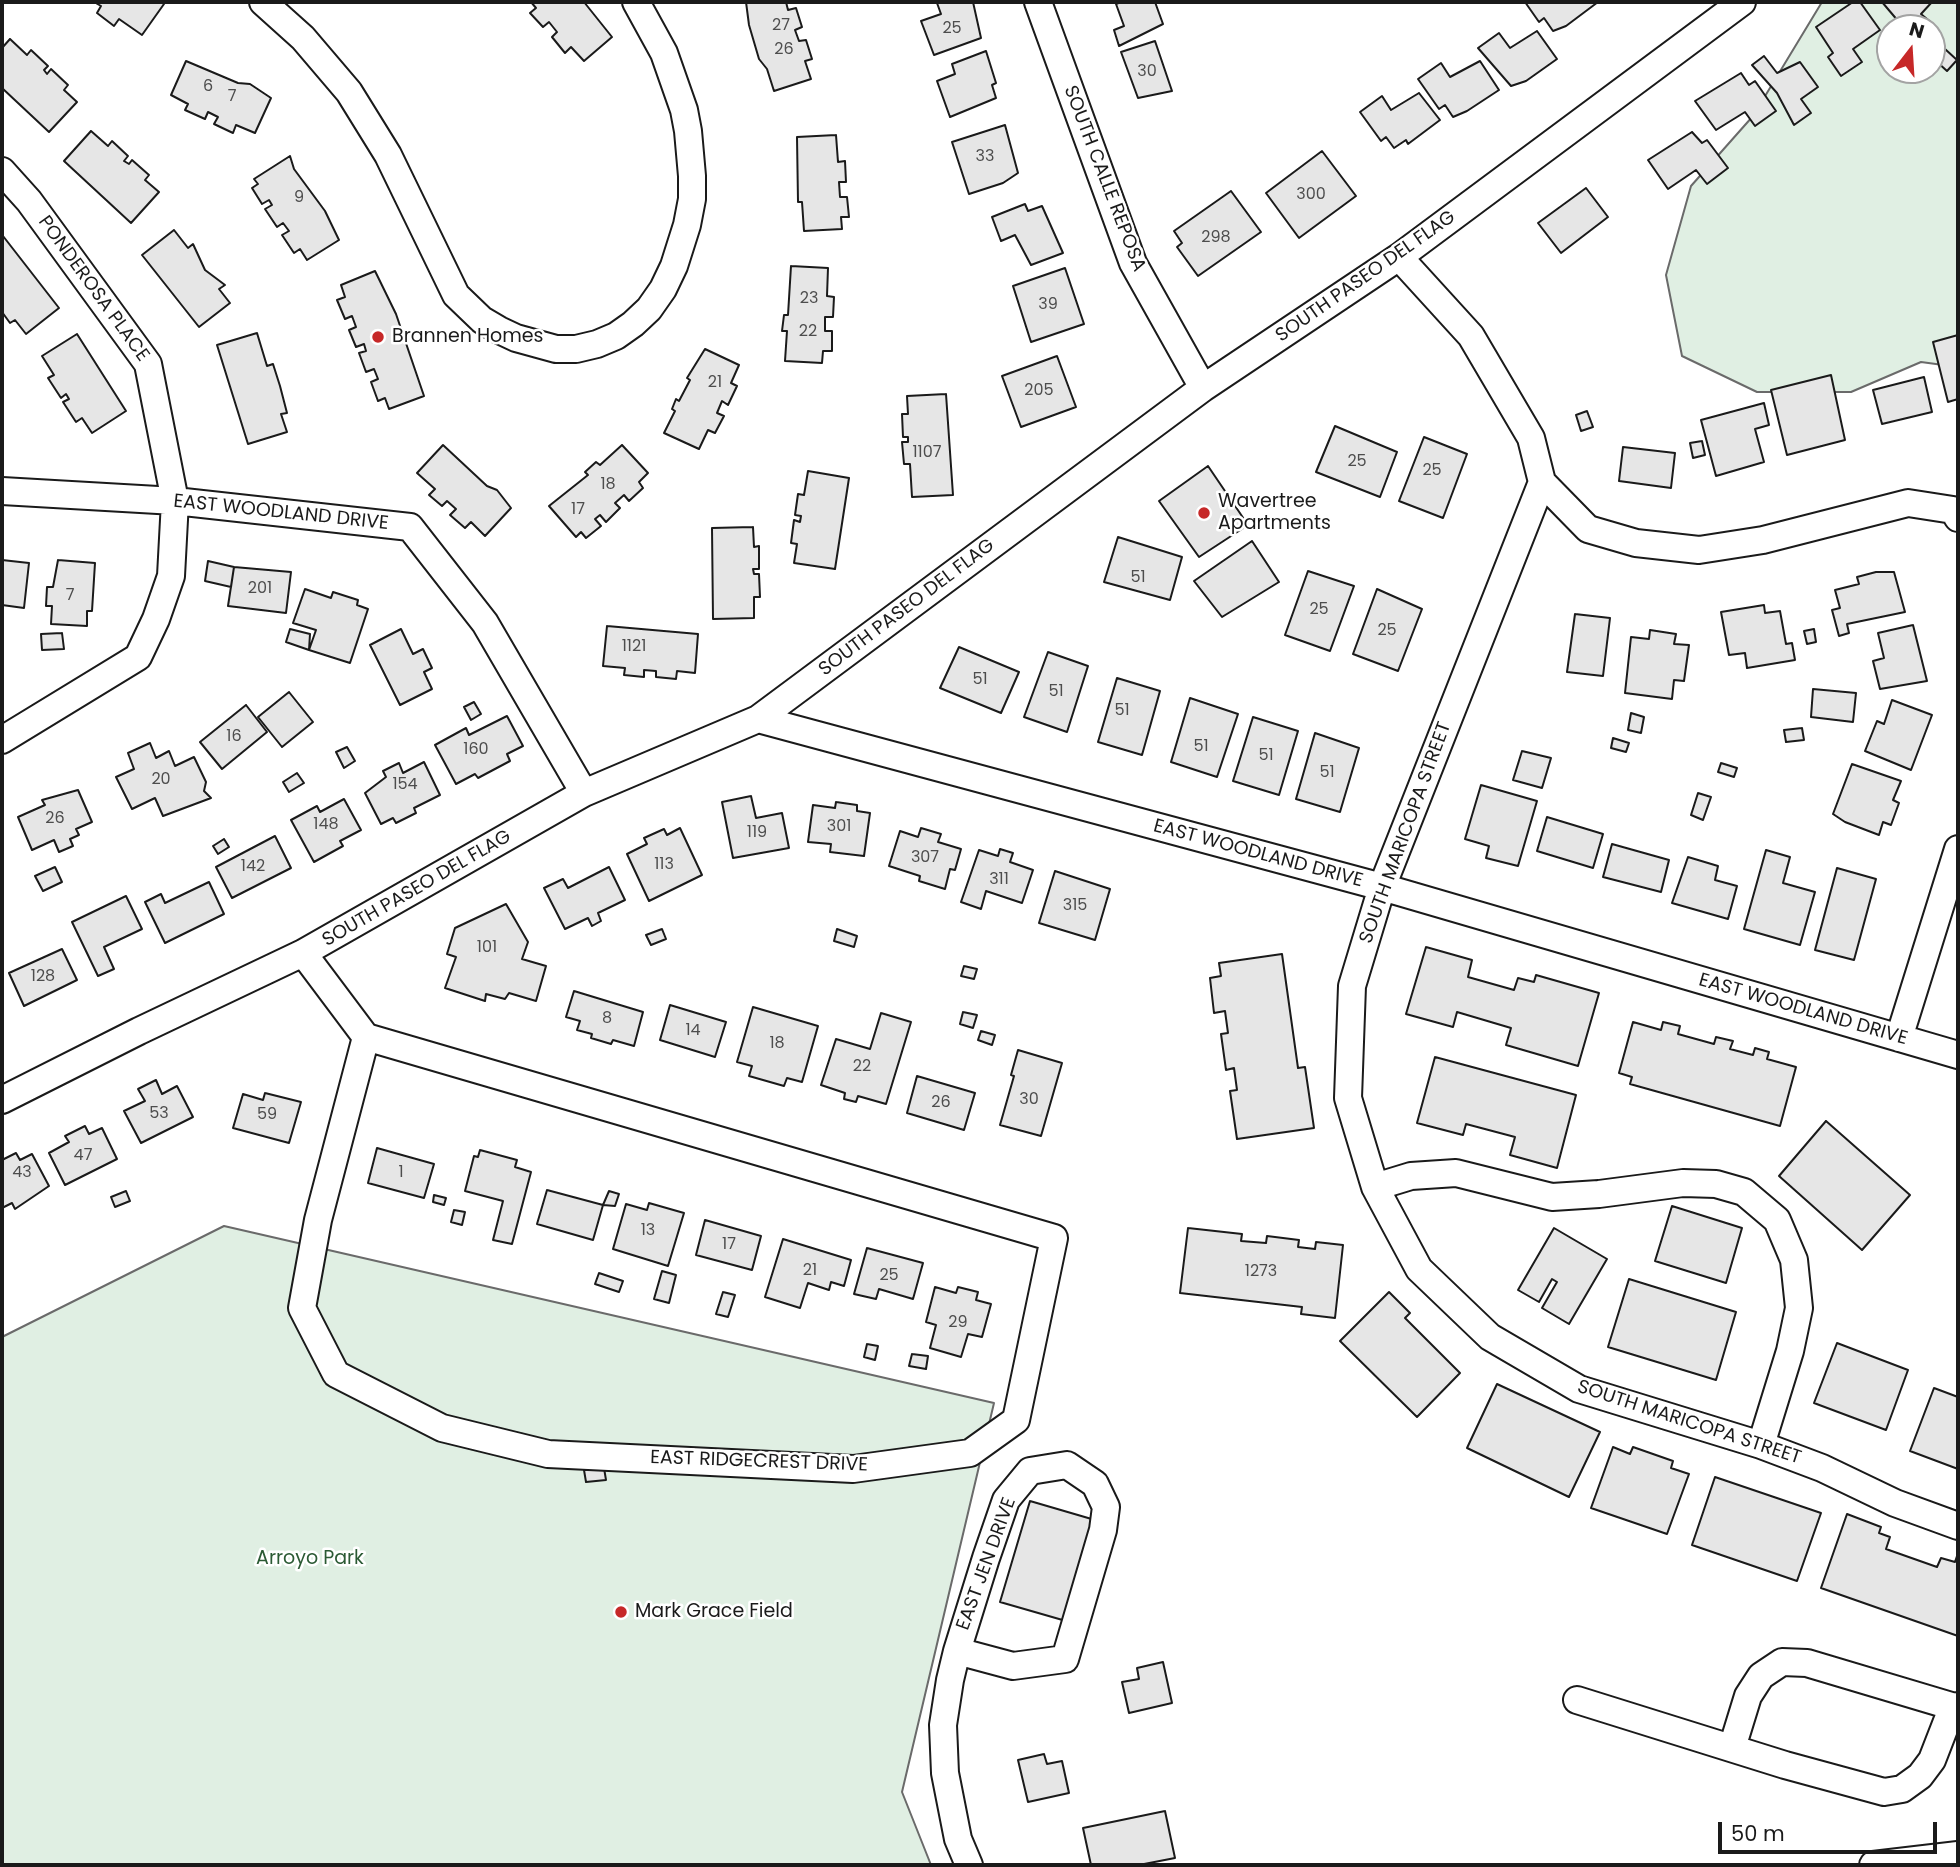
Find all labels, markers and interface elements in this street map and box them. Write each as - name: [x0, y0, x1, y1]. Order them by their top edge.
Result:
- north arrow: [1876, 14, 1946, 84]
- text: N: [1906, 15, 1927, 45]
- house number: 27: [772, 16, 790, 36]
- house number: 25: [942, 19, 962, 39]
- house number: 26: [774, 40, 794, 60]
- house number: 30: [1137, 62, 1157, 82]
- house number: 6: [203, 77, 213, 97]
- street label: SOUTH CALLE REPOSA: [1058, 83, 1150, 275]
- house number: 7: [228, 87, 236, 107]
- house number: 33: [976, 147, 994, 167]
- house number: 300: [1296, 185, 1326, 205]
- house number: 9: [294, 188, 304, 208]
- street label: SOUTH PASEO DEL FLAG: [1272, 206, 1460, 348]
- street label: PONDEROSA PLACE: [33, 212, 153, 366]
- house number: 298: [1201, 228, 1231, 248]
- house number: 23: [800, 289, 818, 309]
- house number: 39: [1038, 295, 1058, 315]
- house number: 22: [799, 322, 817, 342]
- place label: Brannen Homes: [392, 326, 543, 348]
- marker: Brannen Homes: [370, 329, 386, 345]
- house number: 21: [708, 373, 722, 393]
- house number: 205: [1024, 381, 1054, 401]
- house number: 1107: [912, 443, 942, 463]
- house number: 25: [1347, 452, 1367, 472]
- house number: 25: [1422, 461, 1442, 481]
- house number: 18: [600, 475, 616, 495]
- street label: EAST WOODLAND DRIVE: [172, 490, 390, 536]
- place label: Wavertree Apartments: [1218, 491, 1331, 535]
- house number: 17: [571, 500, 585, 520]
- marker: Wavertree Apartments: [1196, 505, 1212, 521]
- street label: SOUTH PASEO DEL FLAG: [815, 535, 999, 681]
- house number: 51: [1130, 568, 1146, 588]
- house number: 201: [248, 579, 272, 599]
- house number: 7: [66, 586, 74, 606]
- house number: 25: [1309, 600, 1329, 620]
- house number: 25: [1377, 621, 1397, 641]
- house number: 1121: [622, 637, 646, 657]
- house number: 51: [972, 670, 988, 690]
- house number: 51: [1048, 682, 1064, 702]
- house number: 51: [1114, 701, 1130, 721]
- street label: SOUTH MARICOPA STREET: [1355, 719, 1457, 947]
- house number: 16: [226, 727, 242, 747]
- house number: 51: [1193, 737, 1209, 757]
- house number: 160: [463, 740, 489, 760]
- house number: 51: [1258, 746, 1274, 766]
- house number: 51: [1319, 763, 1335, 783]
- house number: 20: [151, 770, 171, 790]
- house number: 154: [392, 775, 418, 795]
- house number: 26: [45, 809, 65, 829]
- house number: 148: [313, 815, 339, 835]
- street label: EAST WOODLAND DRIVE: [1151, 815, 1365, 893]
- house number: 301: [827, 817, 851, 837]
- house number: 119: [747, 823, 767, 843]
- street label: SOUTH PASEO DEL FLAG: [319, 826, 515, 952]
- house number: 307: [911, 848, 939, 868]
- house number: 113: [654, 855, 674, 875]
- house number: 142: [241, 857, 265, 877]
- house number: 311: [989, 870, 1009, 890]
- house number: 315: [1063, 896, 1087, 916]
- house number: 101: [477, 938, 497, 958]
- house number: 128: [31, 967, 55, 987]
- street label: EAST WOODLAND DRIVE: [1696, 969, 1910, 1051]
- house number: 8: [602, 1009, 612, 1029]
- house number: 14: [685, 1021, 701, 1041]
- house number: 18: [769, 1034, 785, 1054]
- house number: 22: [853, 1057, 871, 1077]
- house number: 30: [1019, 1090, 1039, 1110]
- house number: 26: [931, 1093, 951, 1113]
- house number: 53: [149, 1104, 169, 1124]
- house number: 59: [257, 1105, 277, 1125]
- house number: 47: [74, 1146, 92, 1166]
- house number: 43: [12, 1163, 32, 1183]
- house number: 1: [398, 1163, 404, 1183]
- house number: 13: [641, 1221, 655, 1241]
- house number: 17: [722, 1235, 736, 1255]
- house number: 21: [803, 1261, 817, 1281]
- house number: 1273: [1245, 1262, 1277, 1282]
- house number: 25: [879, 1266, 899, 1286]
- house number: 29: [948, 1313, 968, 1333]
- street label: SOUTH MARICOPA STREET: [1574, 1376, 1804, 1470]
- street label: EAST RIDGECREST DRIVE: [650, 1447, 868, 1477]
- street label: EAST JEN DRIVE: [952, 1495, 1022, 1633]
- park label: Arroyo Park: [256, 1548, 364, 1570]
- place label: Mark Grace Field: [635, 1601, 793, 1623]
- marker: Mark Grace Field: [613, 1604, 629, 1620]
- scale bar: [1722, 1808, 1941, 1852]
- text: 50 m: [1731, 1819, 1785, 1848]

